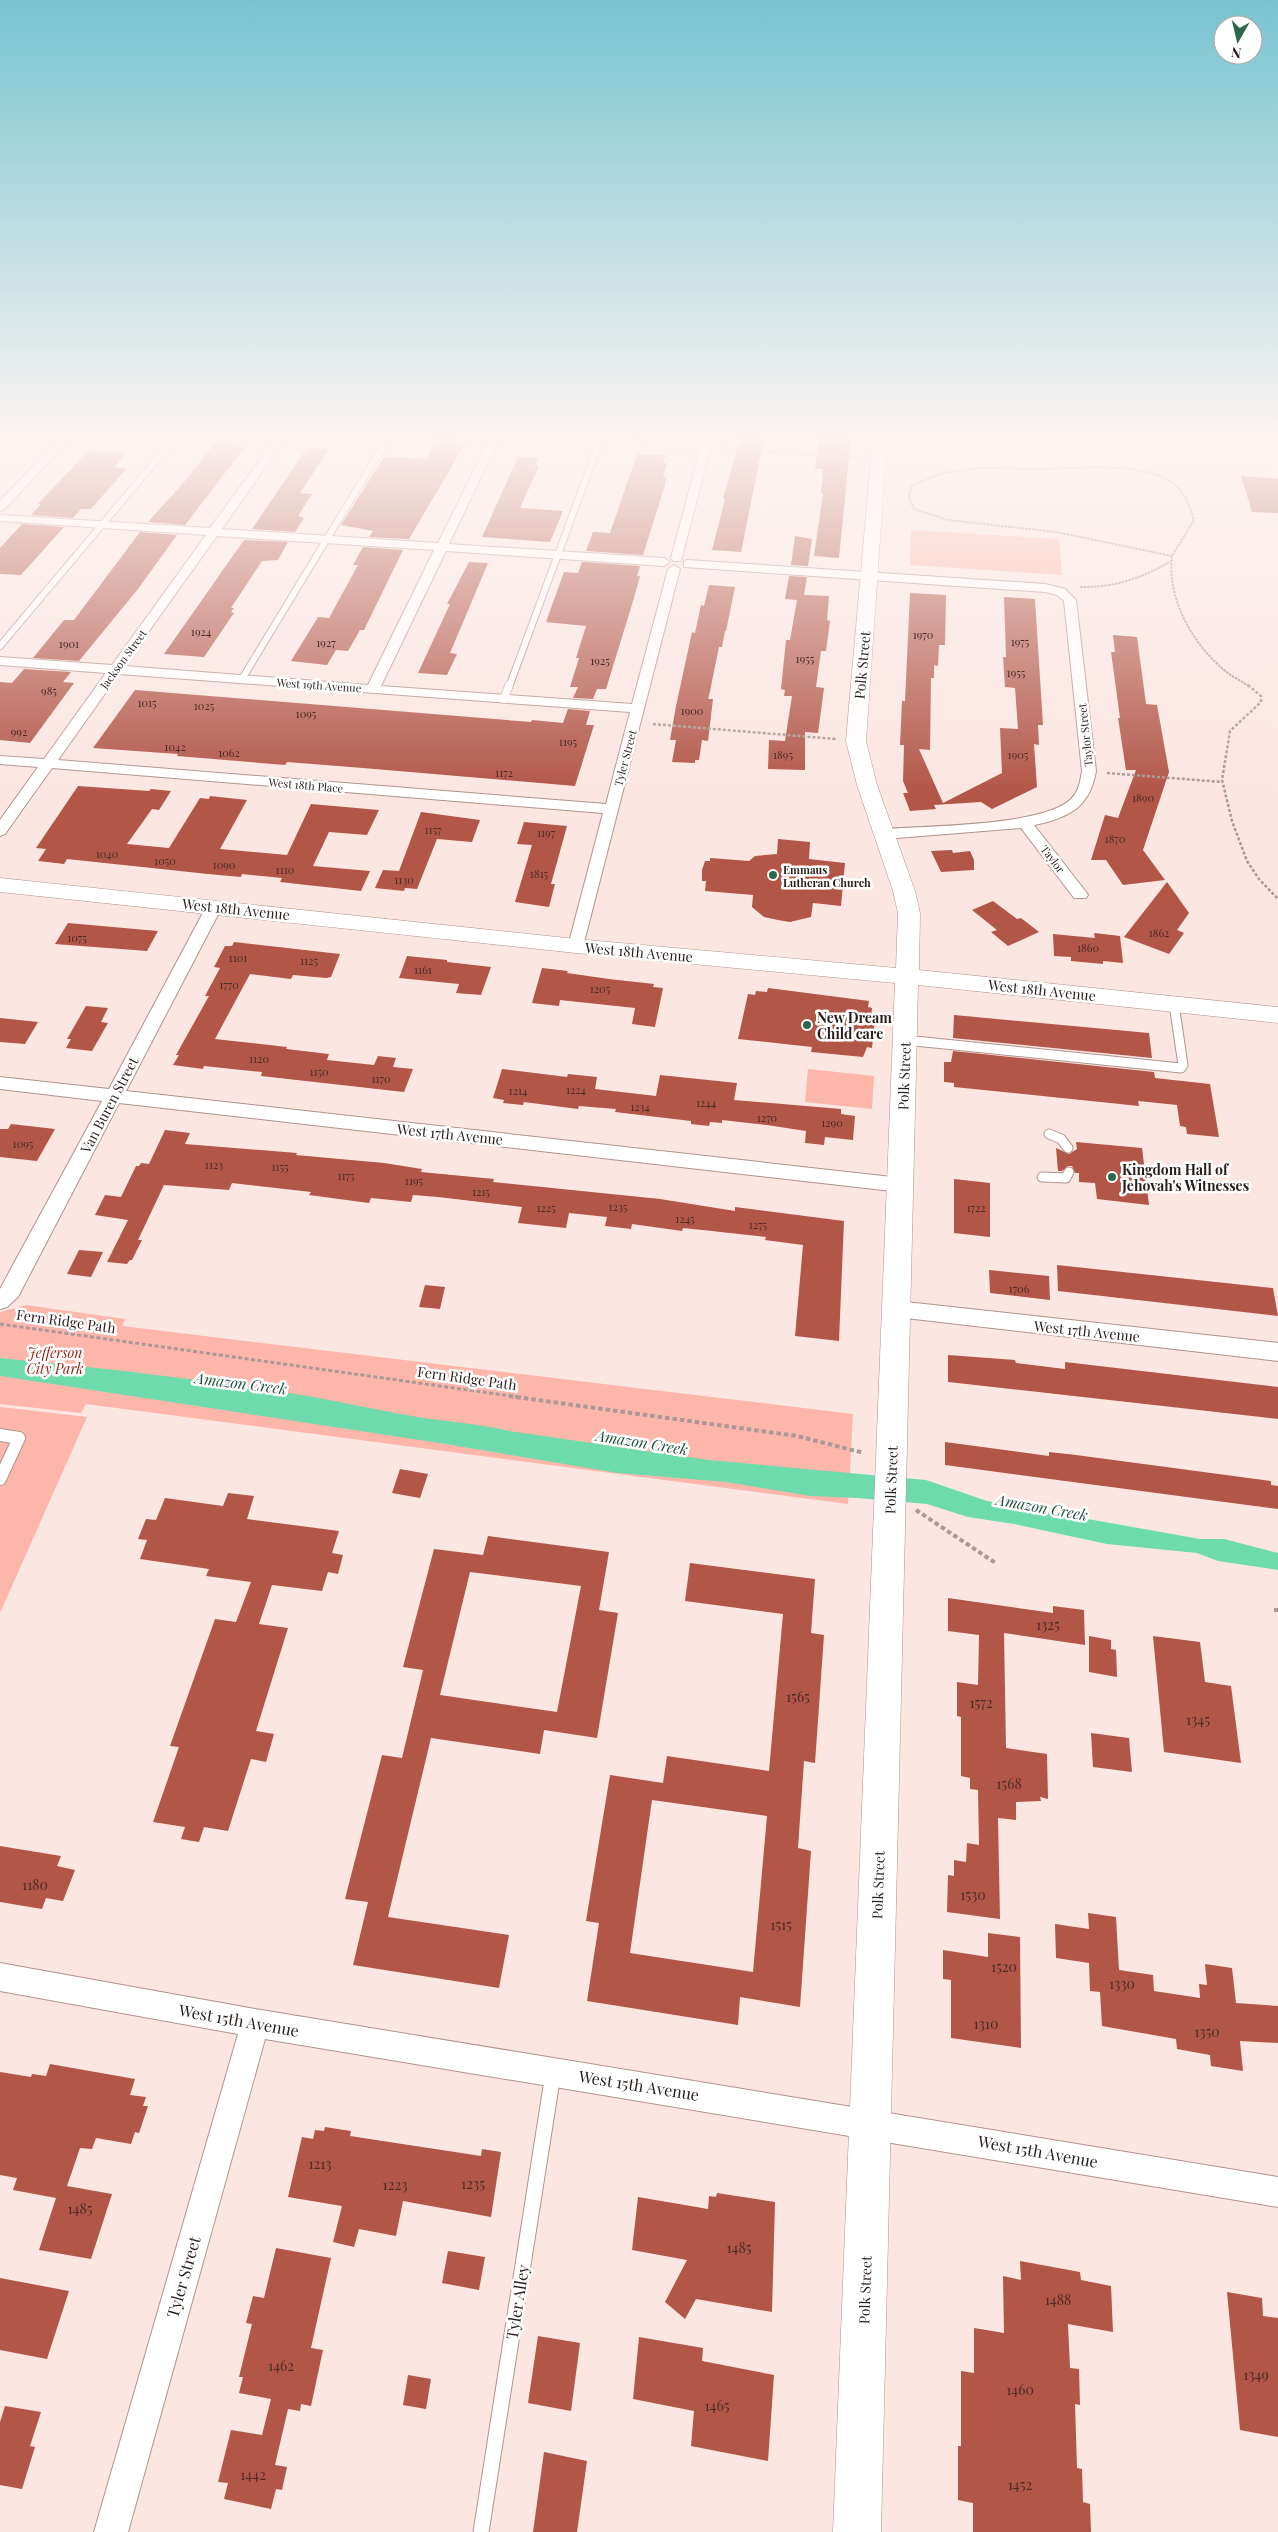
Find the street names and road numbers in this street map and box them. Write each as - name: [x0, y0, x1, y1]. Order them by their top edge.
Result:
- street label: Jackson Street: [96, 626, 150, 693]
- street label: Polk Street: [850, 629, 875, 700]
- street label: West 19th Avenue: [275, 674, 362, 695]
- street label: Taylor Street: [1074, 703, 1096, 767]
- street label: Tyler Street: [610, 728, 640, 788]
- street label: West 18th Place: [267, 774, 344, 796]
- street label: Taylor: [1038, 842, 1068, 876]
- street label: West 18th Avenue: [180, 894, 291, 924]
- street label: West 18th Avenue: [583, 938, 694, 966]
- street label: West 18th Avenue: [986, 975, 1097, 1005]
- street label: Polk Street: [893, 1041, 915, 1110]
- street label: Van Buren Street: [75, 1053, 143, 1157]
- street label: West 17th Avenue: [395, 1119, 504, 1149]
- street label: Fern Ridge Path: [15, 1305, 118, 1337]
- street label: West 17th Avenue: [1032, 1316, 1141, 1346]
- street label: Fern Ridge Path: [416, 1362, 519, 1394]
- street label: Polk Street: [880, 1445, 902, 1514]
- street label: Polk Street: [867, 1850, 889, 1919]
- street label: West 15th Avenue: [176, 1999, 301, 2041]
- street label: West 15th Avenue: [576, 2065, 701, 2105]
- street label: West 15th Avenue: [975, 2130, 1100, 2172]
- street label: Tyler Street: [161, 2233, 205, 2320]
- street label: Polk Street: [854, 2255, 876, 2324]
- street label: Tyler Alley: [501, 2263, 533, 2341]

